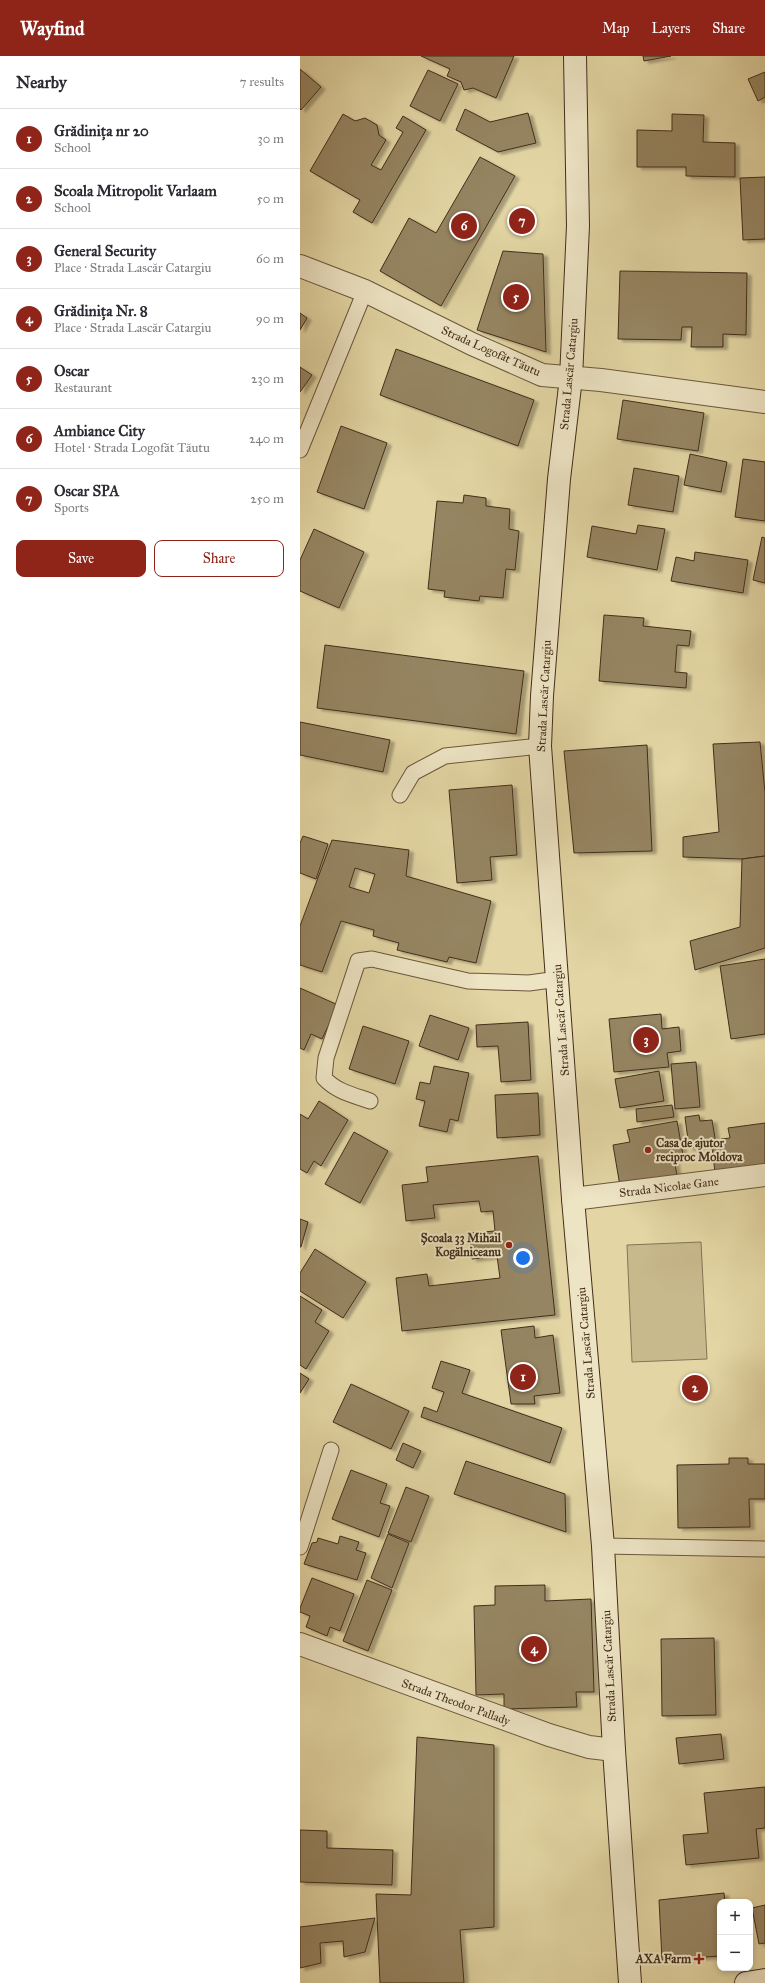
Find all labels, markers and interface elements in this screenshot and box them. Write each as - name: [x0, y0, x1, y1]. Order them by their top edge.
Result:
- text: Wayfind: [20, 17, 85, 40]
- text: Map: [602, 20, 630, 37]
- text: Layers: [652, 20, 690, 37]
- text: Share: [712, 20, 745, 37]
- text: Nearby: [16, 72, 67, 93]
- text: 7 results: [240, 74, 284, 90]
- text: Grădinița nr 20: [54, 122, 149, 140]
- text: 1: [26, 131, 32, 147]
- text: 30 m: [258, 131, 284, 147]
- text: School: [54, 140, 91, 156]
- text: Scoala Mitropolit Varlaam: [54, 182, 217, 200]
- text: 2: [26, 191, 32, 207]
- text: 50 m: [257, 191, 284, 207]
- text: School: [54, 200, 91, 216]
- pin: 7: [509, 206, 535, 236]
- pin: 6: [451, 211, 477, 241]
- text: General Security: [54, 242, 156, 260]
- text: 3: [26, 251, 32, 267]
- text: 60 m: [256, 251, 284, 267]
- text: Place · Strada Lascăr Catargiu: [54, 260, 211, 276]
- pin: 5: [503, 282, 529, 312]
- text: Grădinița Nr. 8: [54, 302, 148, 320]
- text: 4: [25, 311, 33, 327]
- text: 90 m: [256, 311, 284, 327]
- street label: Strada Lascăr Catargiu: [557, 317, 582, 431]
- text: Place · Strada Lascăr Catargiu: [54, 320, 211, 336]
- street label: Strada Logofăt Tăutu: [439, 323, 543, 380]
- text: Oscar: [54, 362, 89, 380]
- text: 5: [26, 371, 32, 387]
- text: 230 m: [251, 371, 284, 387]
- text: Restaurant: [54, 380, 112, 396]
- text: Ambiance City: [54, 422, 145, 440]
- text: 6: [26, 431, 32, 447]
- text: 240 m: [249, 431, 284, 447]
- text: Hotel · Strada Logofăt Tăutu: [54, 440, 210, 456]
- text: Oscar SPA: [54, 482, 119, 500]
- text: 7: [26, 491, 32, 507]
- text: 250 m: [250, 491, 284, 507]
- text: Sports: [54, 500, 89, 516]
- button: Save: [16, 540, 146, 577]
- button: Share: [154, 540, 284, 577]
- street label: Strada Lascăr Catargiu: [534, 639, 555, 752]
- street label: Strada Lascăr Catargiu: [550, 963, 573, 1076]
- pin: 3: [633, 1025, 659, 1055]
- place label: Casa de ajutor reciproc Moldova: [655, 1136, 743, 1165]
- marker: Casa de ajutor reciproc Moldova: [643, 1145, 653, 1155]
- street label: Strada Nicolae Gane: [618, 1174, 720, 1200]
- place label: Școala 33 Mihail Kogălniceanu: [421, 1231, 502, 1260]
- marker: Școala 33 Mihail Kogălniceanu: [504, 1240, 514, 1250]
- your location: [513, 1248, 533, 1268]
- street label: Strada Lascăr Catargiu: [574, 1286, 599, 1399]
- pin: 1: [510, 1362, 536, 1392]
- pin: 2: [682, 1373, 708, 1403]
- street label: Strada Lascăr Catargiu: [599, 1609, 620, 1722]
- pin: 4: [521, 1634, 547, 1664]
- street label: Strada Theodor Pallady: [400, 1676, 513, 1728]
- map controls: [717, 1899, 753, 1971]
- button: +: [717, 1899, 753, 1935]
- button: −: [717, 1935, 753, 1971]
- place label: AXA Farm: [635, 1952, 692, 1966]
- marker: AXA Farm: [694, 1954, 704, 1964]

